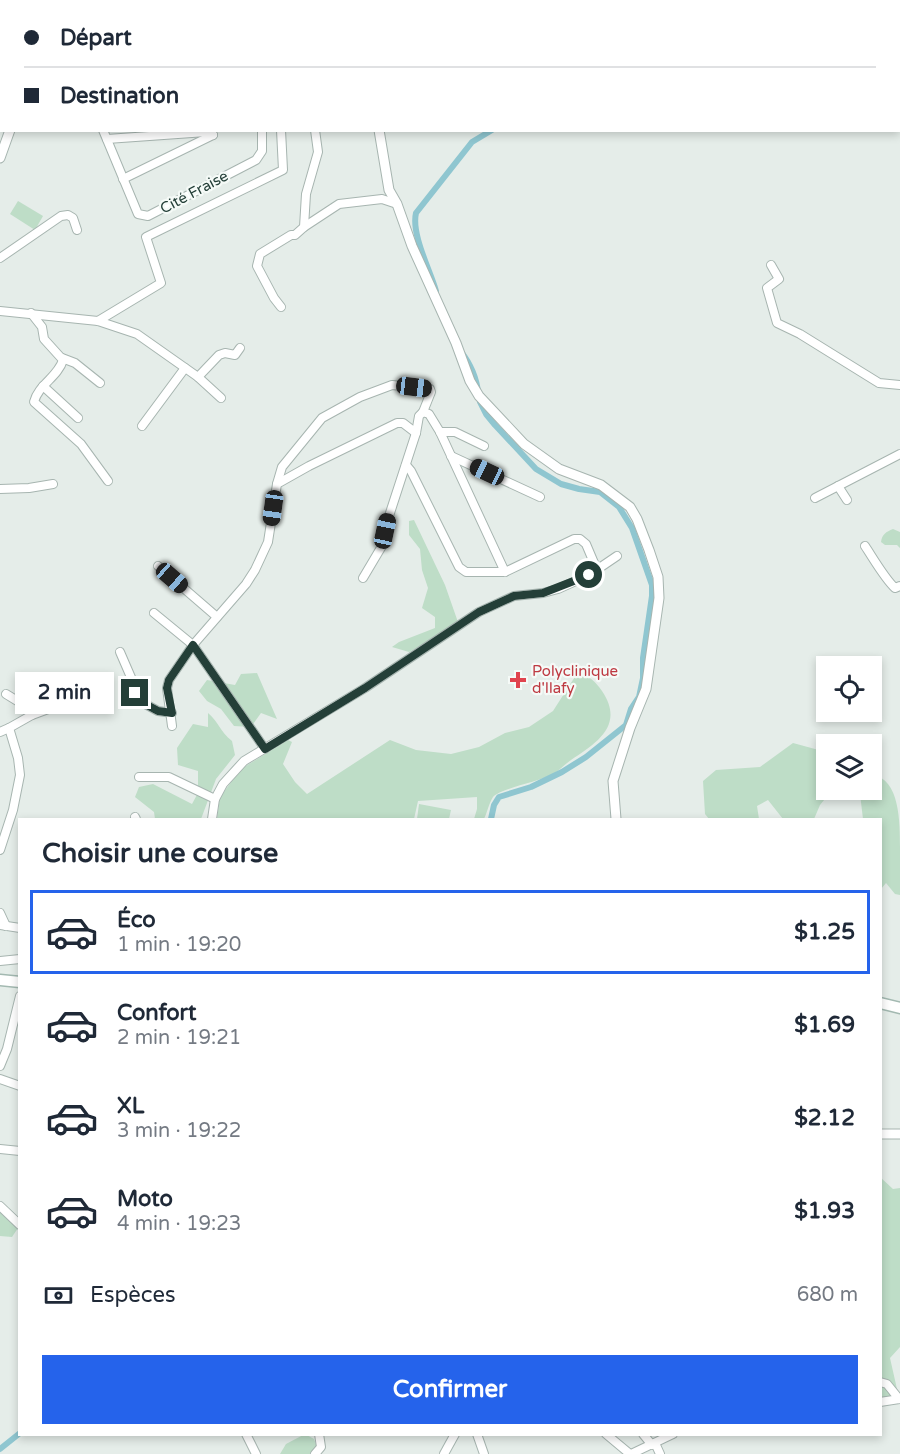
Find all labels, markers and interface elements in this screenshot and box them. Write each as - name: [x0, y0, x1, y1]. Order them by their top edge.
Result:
- text: Départ: [60, 25, 132, 51]
- text: Destination: [60, 83, 179, 109]
- street label: Cité Fraise: [157, 167, 231, 217]
- car: [395, 376, 433, 398]
- car: [467, 456, 507, 488]
- car: [262, 489, 284, 527]
- car: [372, 512, 398, 550]
- car: [153, 559, 191, 597]
- route start: [575, 561, 602, 588]
- map controls: [816, 656, 882, 800]
- button: locate: [816, 656, 882, 722]
- place label: Polyclinique d'Ilafy: [532, 662, 618, 697]
- marker: Polyclinique d'Ilafy: [509, 671, 527, 689]
- callout: 2 min: [15, 672, 114, 714]
- route end: [121, 679, 148, 706]
- text: 2 min: [38, 681, 91, 705]
- button: layers: [816, 734, 882, 800]
- text: Choisir une course: [42, 837, 278, 870]
- icon: car: [45, 905, 99, 959]
- text: Éco: [117, 907, 156, 933]
- text: $1.25: [794, 919, 855, 945]
- text: 1 min · 19:20: [117, 933, 241, 957]
- icon: car: [45, 998, 99, 1052]
- text: Confort: [117, 1000, 196, 1026]
- text: $1.69: [794, 1012, 855, 1038]
- text: 2 min · 19:21: [117, 1026, 241, 1050]
- icon: car: [45, 1091, 99, 1145]
- text: XL: [117, 1093, 144, 1119]
- text: $2.12: [794, 1105, 855, 1131]
- text: 3 min · 19:22: [117, 1119, 241, 1143]
- icon: car: [45, 1184, 99, 1238]
- text: Moto: [117, 1186, 173, 1212]
- text: $1.93: [794, 1198, 855, 1224]
- text: 4 min · 19:23: [117, 1212, 241, 1236]
- icon: cash: [42, 1279, 75, 1312]
- text: Espèces: [90, 1282, 175, 1308]
- text: 680 m: [797, 1283, 858, 1307]
- button: Confirmer: [42, 1355, 858, 1424]

